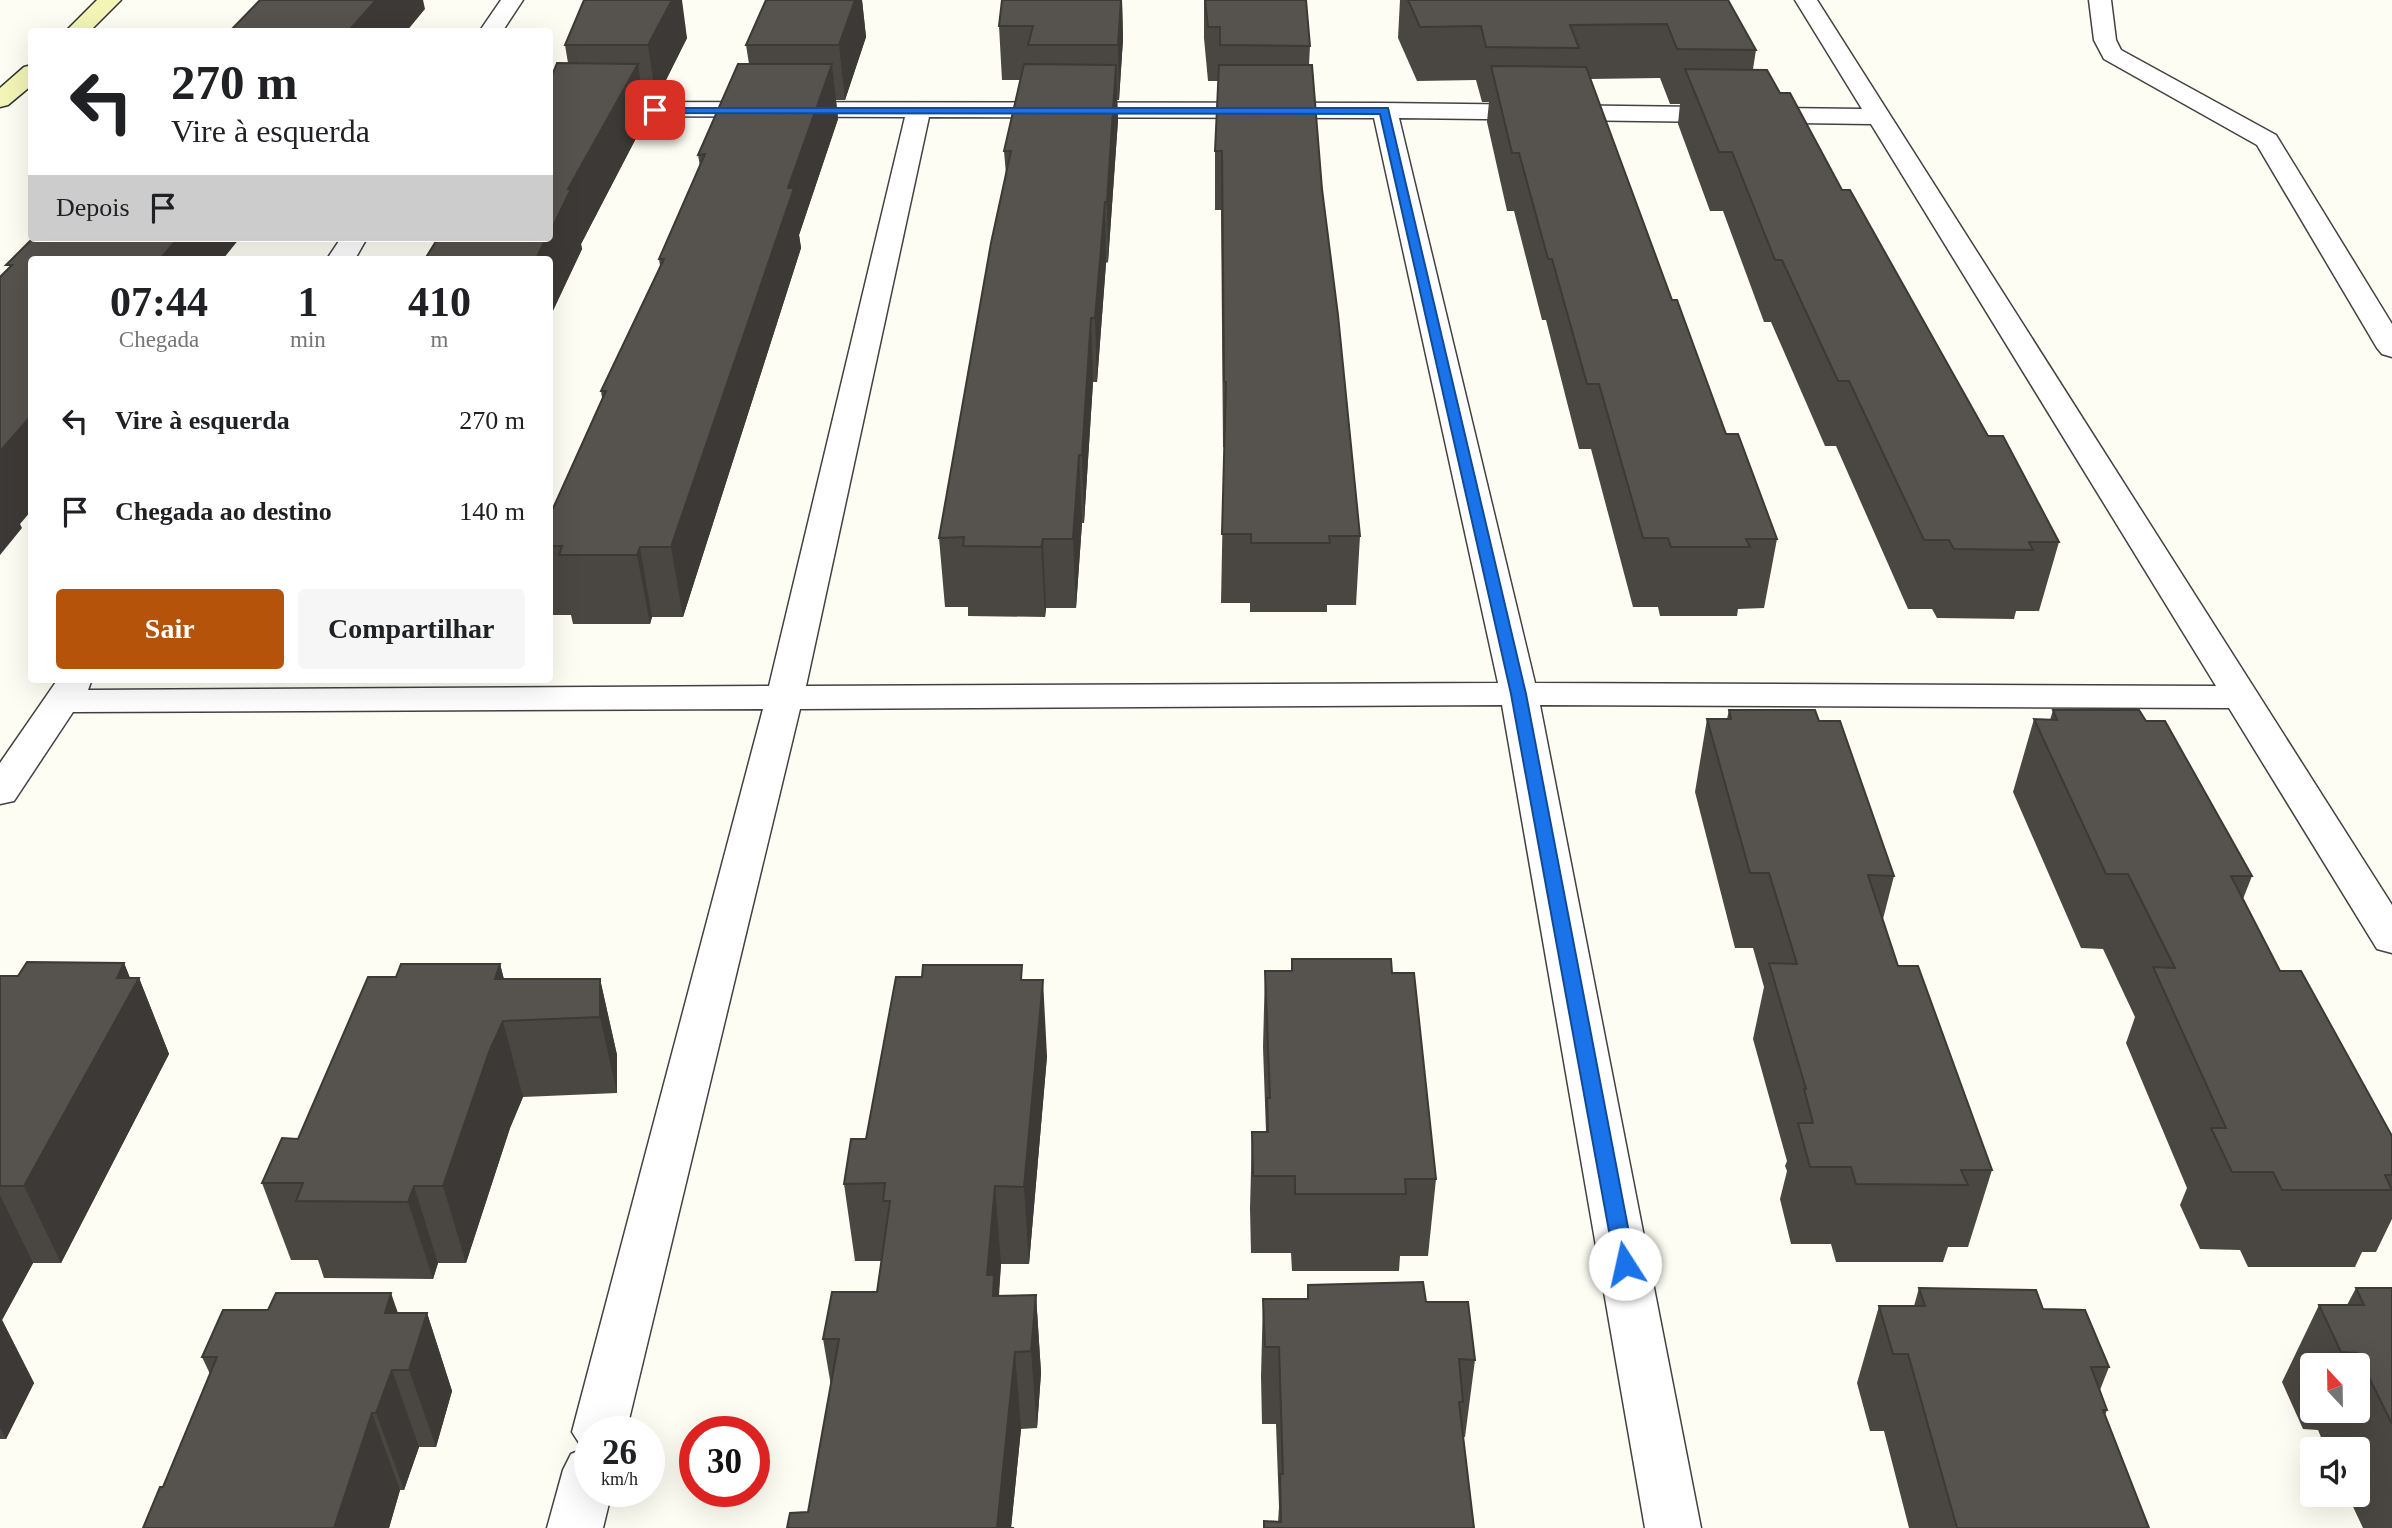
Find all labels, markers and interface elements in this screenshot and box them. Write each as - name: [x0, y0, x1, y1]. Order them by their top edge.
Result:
- text: 270 m: [171, 55, 298, 110]
- icon: left: [56, 56, 147, 147]
- pin: [625, 80, 685, 140]
- icon: arrive: [636, 91, 674, 129]
- text: Vire à esquerda: [171, 113, 370, 149]
- icon: arrive: [144, 189, 182, 227]
- text: Depois: [56, 193, 130, 222]
- text: 07:44: [110, 279, 208, 325]
- text: 1: [297, 279, 318, 325]
- text: 410: [408, 279, 471, 325]
- text: Chegada: [119, 327, 199, 352]
- text: min: [290, 327, 326, 352]
- text: m: [430, 327, 448, 352]
- icon: left: [56, 402, 94, 440]
- text: Vire à esquerda: [115, 406, 290, 435]
- text: 270 m: [459, 406, 525, 435]
- icon: arrive: [56, 493, 94, 531]
- text: Chegada ao destino: [115, 497, 332, 526]
- text: 140 m: [459, 497, 525, 526]
- button: Sair: [56, 589, 284, 669]
- button: Compartilhar: [298, 589, 525, 669]
- position arrow: [1588, 1227, 1662, 1301]
- north arrow: [2300, 1353, 2370, 1423]
- map controls: [2300, 1353, 2370, 1507]
- speed limit sign: 30: [679, 1416, 770, 1507]
- text: 26: [602, 1433, 637, 1472]
- button: sound: [2300, 1437, 2370, 1507]
- text: km/h: [601, 1469, 638, 1489]

